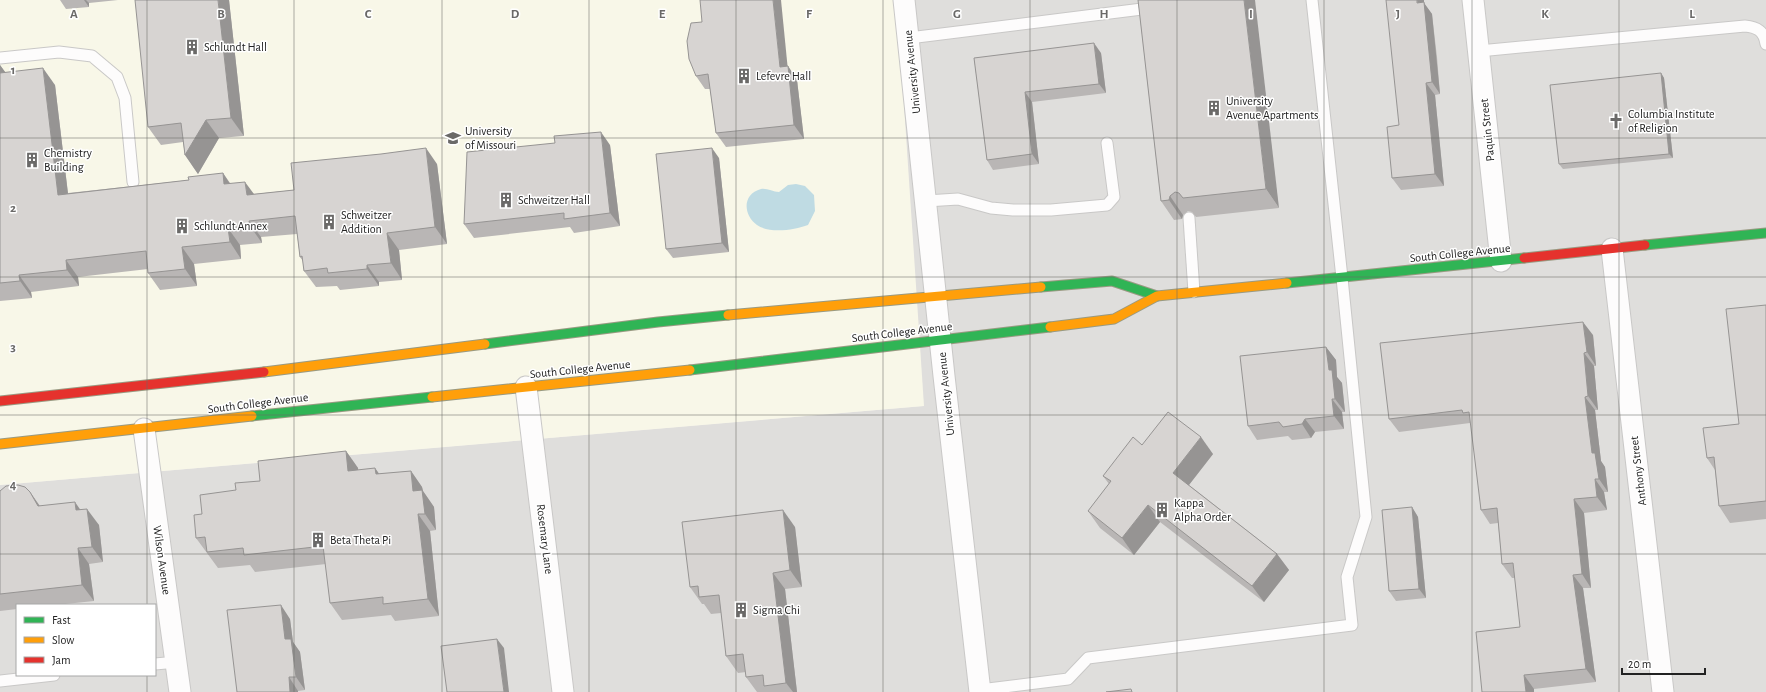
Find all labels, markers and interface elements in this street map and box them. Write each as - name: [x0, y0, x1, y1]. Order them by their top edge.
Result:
- text: A: [70, 8, 78, 21]
- text: B: [217, 8, 225, 21]
- text: C: [365, 8, 372, 21]
- text: D: [511, 8, 520, 21]
- text: E: [659, 8, 666, 21]
- text: F: [806, 8, 813, 21]
- text: G: [953, 8, 961, 21]
- text: H: [1099, 8, 1109, 21]
- text: I: [1249, 8, 1253, 21]
- text: J: [1396, 8, 1400, 21]
- text: K: [1541, 8, 1549, 21]
- text: L: [1689, 8, 1695, 21]
- street label: University Avenue: [902, 30, 923, 114]
- building icon: Schlundt Hall: [183, 38, 201, 56]
- place label: Schlundt Hall: [204, 41, 267, 53]
- text: 1: [11, 64, 15, 77]
- building icon: Lefevre Hall: [735, 67, 753, 85]
- place label: Lefevre Hall: [756, 70, 811, 82]
- place label: University Avenue Apartments: [1226, 95, 1319, 121]
- street label: Paquin Street: [1478, 98, 1496, 162]
- building icon: University Avenue Apartments: [1205, 99, 1223, 117]
- place label: Columbia Institute of Religion: [1628, 108, 1715, 134]
- church icon: Columbia Institute of Religion: [1607, 112, 1625, 130]
- place label: University of Missouri: [465, 125, 516, 151]
- school or university icon: University of Missouri: [444, 129, 462, 147]
- place label: Chemistry Building: [44, 147, 92, 173]
- building icon: Chemistry Building: [23, 151, 41, 169]
- building icon: Schweitzer Hall: [497, 191, 515, 209]
- place label: Schweitzer Hall: [518, 194, 590, 206]
- text: 2: [10, 202, 16, 215]
- place label: Schweitzer Addition: [341, 209, 392, 235]
- building icon: Schweitzer Addition: [320, 213, 338, 231]
- building icon: Schlundt Annex: [173, 217, 191, 235]
- place label: Schlundt Annex: [194, 220, 267, 232]
- street label: South College Avenue: [1409, 242, 1511, 264]
- street label: South College Avenue: [851, 320, 953, 344]
- text: 3: [10, 341, 16, 354]
- street label: University Avenue: [936, 352, 957, 436]
- street label: South College Avenue: [529, 358, 631, 380]
- street label: South College Avenue: [207, 391, 309, 415]
- street label: Anthony Street: [1628, 435, 1649, 507]
- text: 4: [10, 479, 17, 492]
- place label: Kappa Alpha Order: [1174, 497, 1231, 523]
- building icon: Kappa Alpha Order: [1153, 501, 1171, 519]
- street label: Rosemary Lane: [534, 503, 555, 575]
- street label: Wilson Avenue: [151, 525, 173, 595]
- building icon: Beta Theta Pi: [309, 531, 327, 549]
- place label: Beta Theta Pi: [330, 534, 391, 546]
- building icon: Sigma Chi: [732, 601, 750, 619]
- legend: [16, 604, 156, 676]
- place label: Sigma Chi: [753, 604, 800, 616]
- text: Fast: [52, 614, 71, 626]
- text: Slow: [52, 634, 74, 646]
- scale bar: [1622, 650, 1705, 676]
- text: Jam: [52, 654, 71, 666]
- text: 20 m: [1628, 658, 1651, 670]

